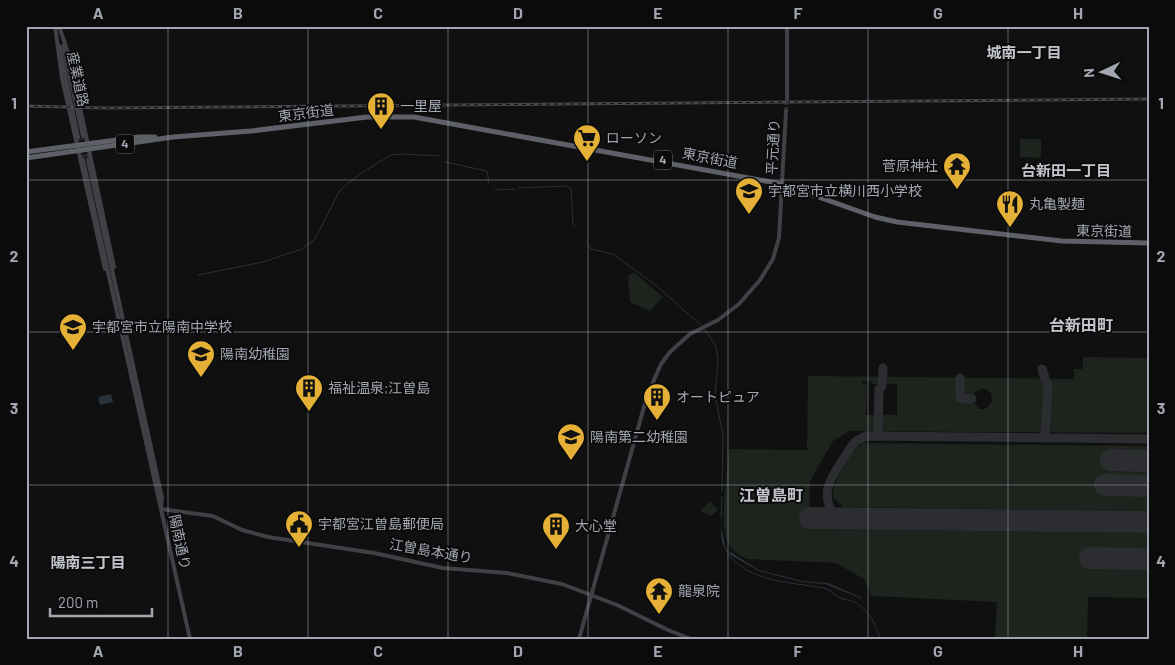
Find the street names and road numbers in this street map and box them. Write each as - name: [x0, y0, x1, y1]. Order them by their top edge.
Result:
- street label: 産業道路: [64, 50, 93, 108]
- street label: 東京街道: [277, 101, 335, 124]
- street label: 平元通り: [763, 119, 782, 175]
- road number: 4: [116, 134, 134, 154]
- street label: 東京街道: [681, 144, 739, 171]
- road number: 4: [654, 150, 672, 170]
- street label: 東京街道: [1076, 222, 1132, 239]
- street label: 陽南通り: [166, 513, 195, 571]
- street label: 江曽島本通り: [388, 535, 474, 566]

